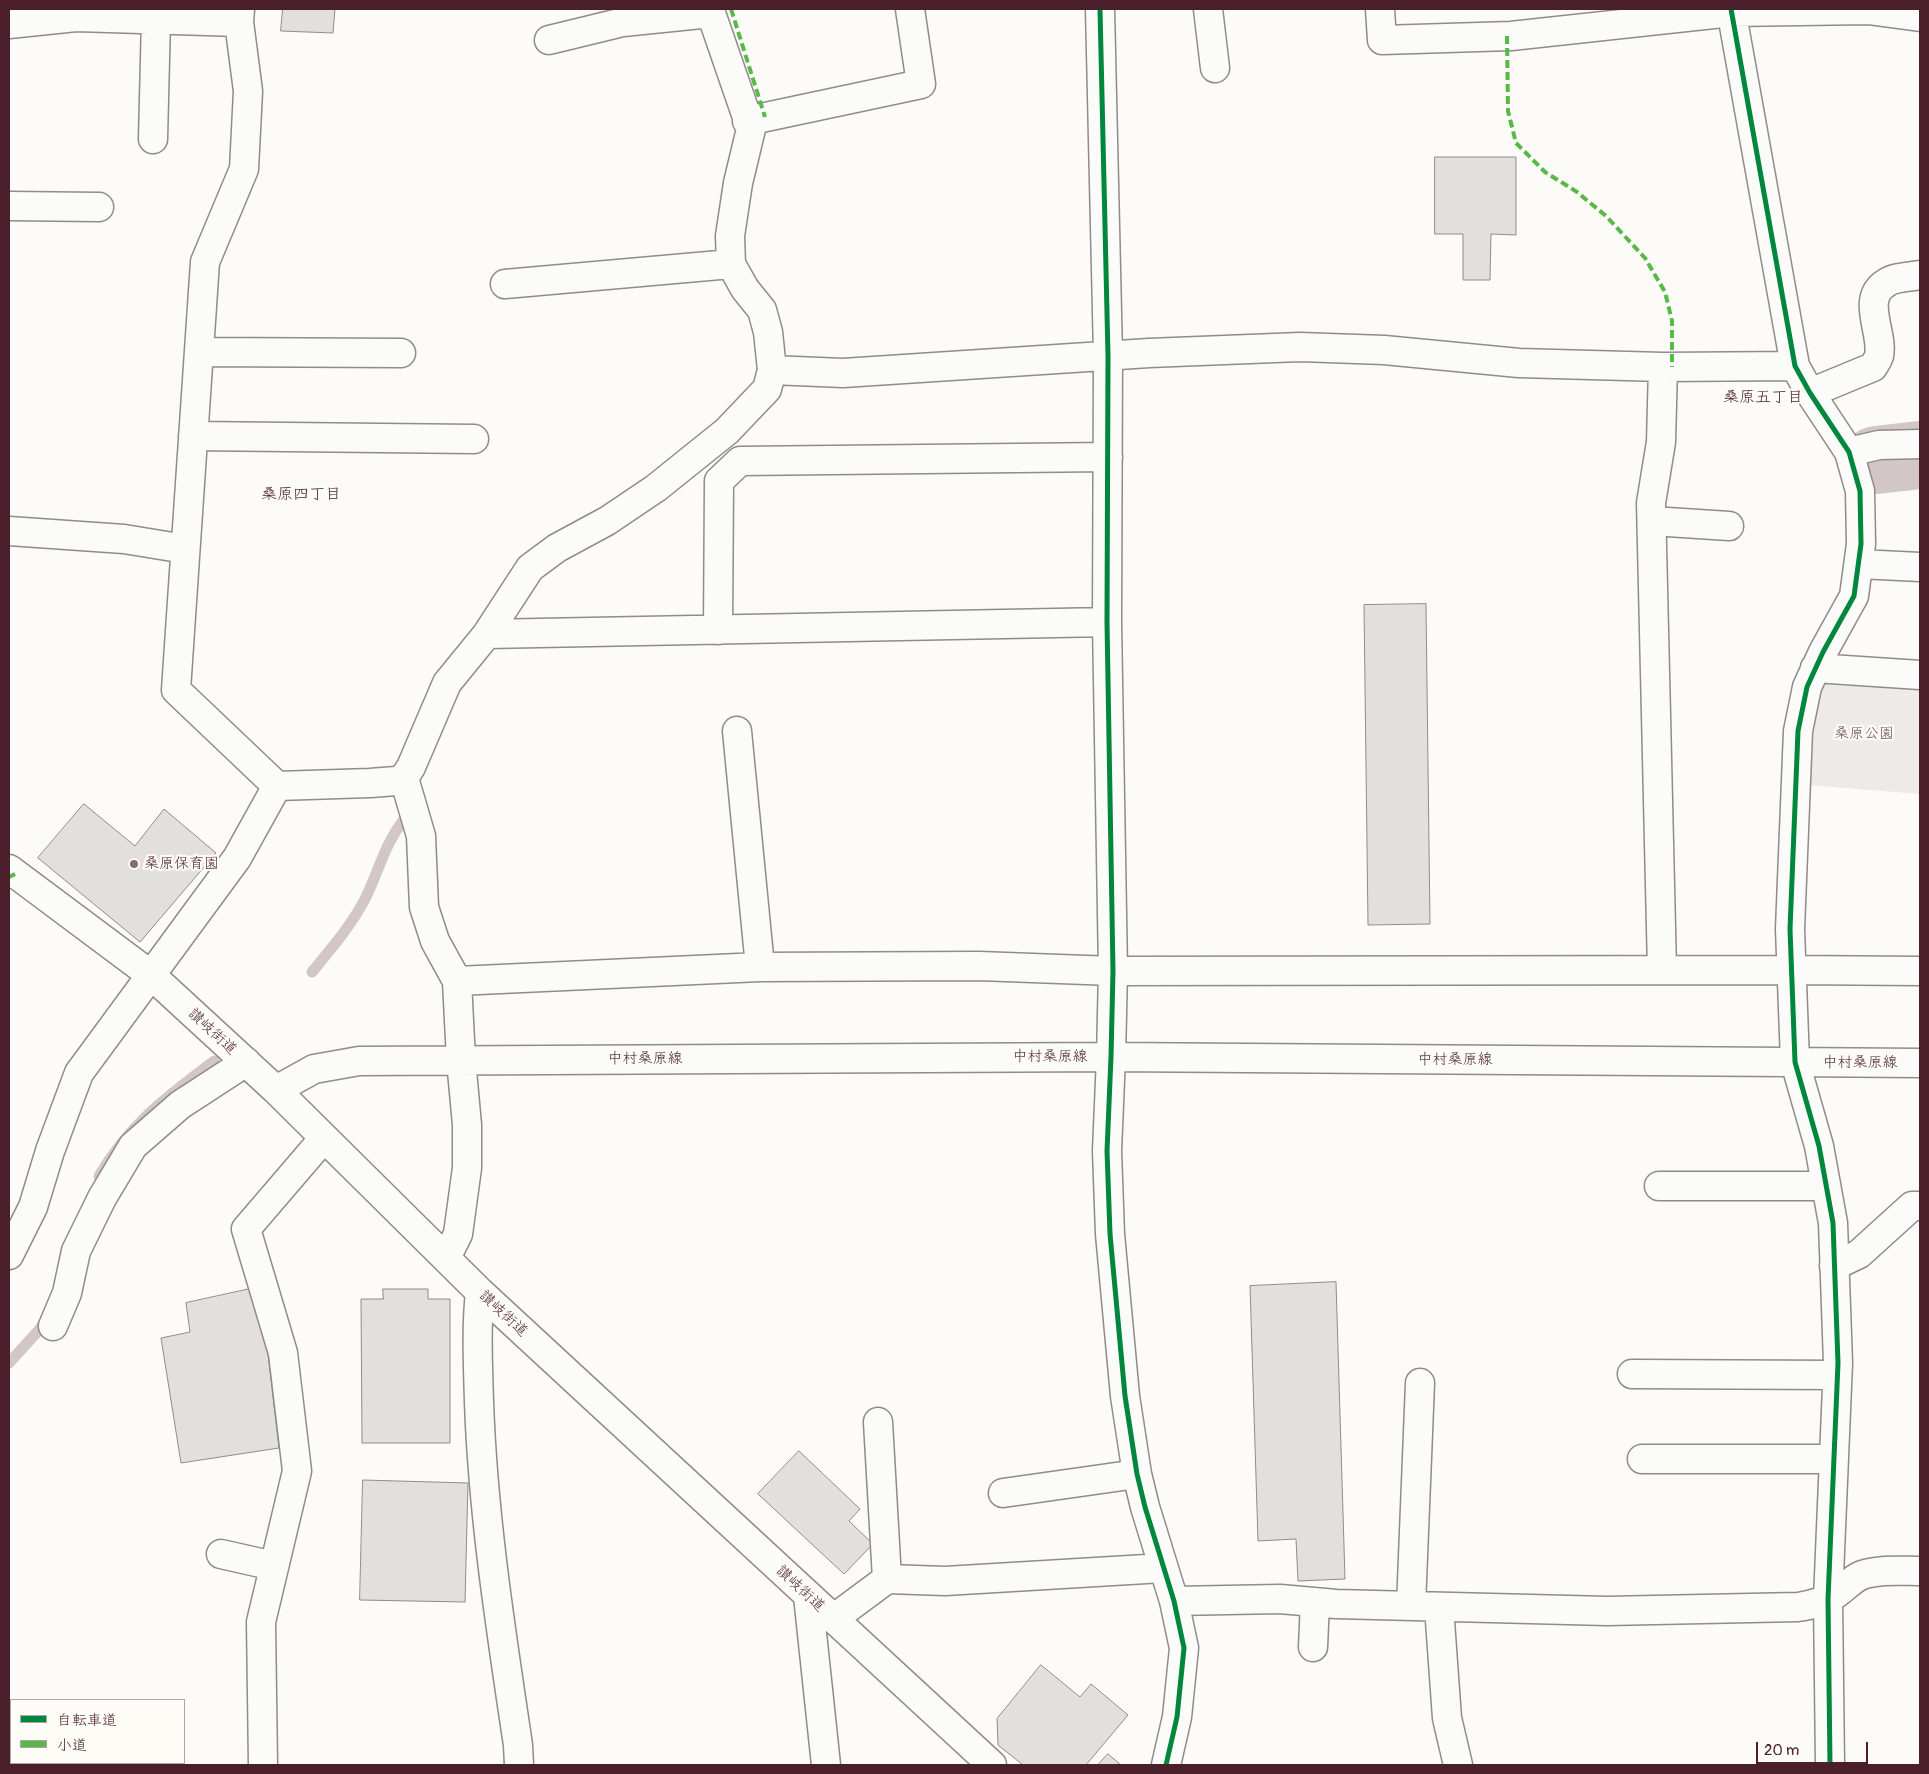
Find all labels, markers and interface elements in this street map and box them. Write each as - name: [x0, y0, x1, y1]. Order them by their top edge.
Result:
- district label: 桑原五丁目: [1723, 388, 1803, 408]
- district label: 桑原四丁目: [261, 485, 341, 505]
- park label: 桑原公園: [1834, 725, 1894, 743]
- place label: 桑原保育園: [144, 855, 219, 873]
- marker: 桑原保育園: [128, 858, 140, 870]
- street label: 讃岐街道: [184, 1005, 240, 1059]
- street label: 中村桑原線: [1013, 1048, 1087, 1066]
- street label: 中村桑原線: [608, 1050, 682, 1068]
- street label: 中村桑原線: [1418, 1051, 1492, 1069]
- street label: 中村桑原線: [1823, 1054, 1897, 1072]
- street label: 讃岐街道: [475, 1287, 531, 1341]
- street label: 讃岐街道: [772, 1562, 828, 1616]
- legend: [10, 1699, 185, 1764]
- text: 自転車道: [57, 1711, 117, 1730]
- scale bar: [1759, 1732, 1872, 1764]
- text: 小道: [57, 1736, 87, 1755]
- text: 20 m: [1764, 1741, 1799, 1760]

